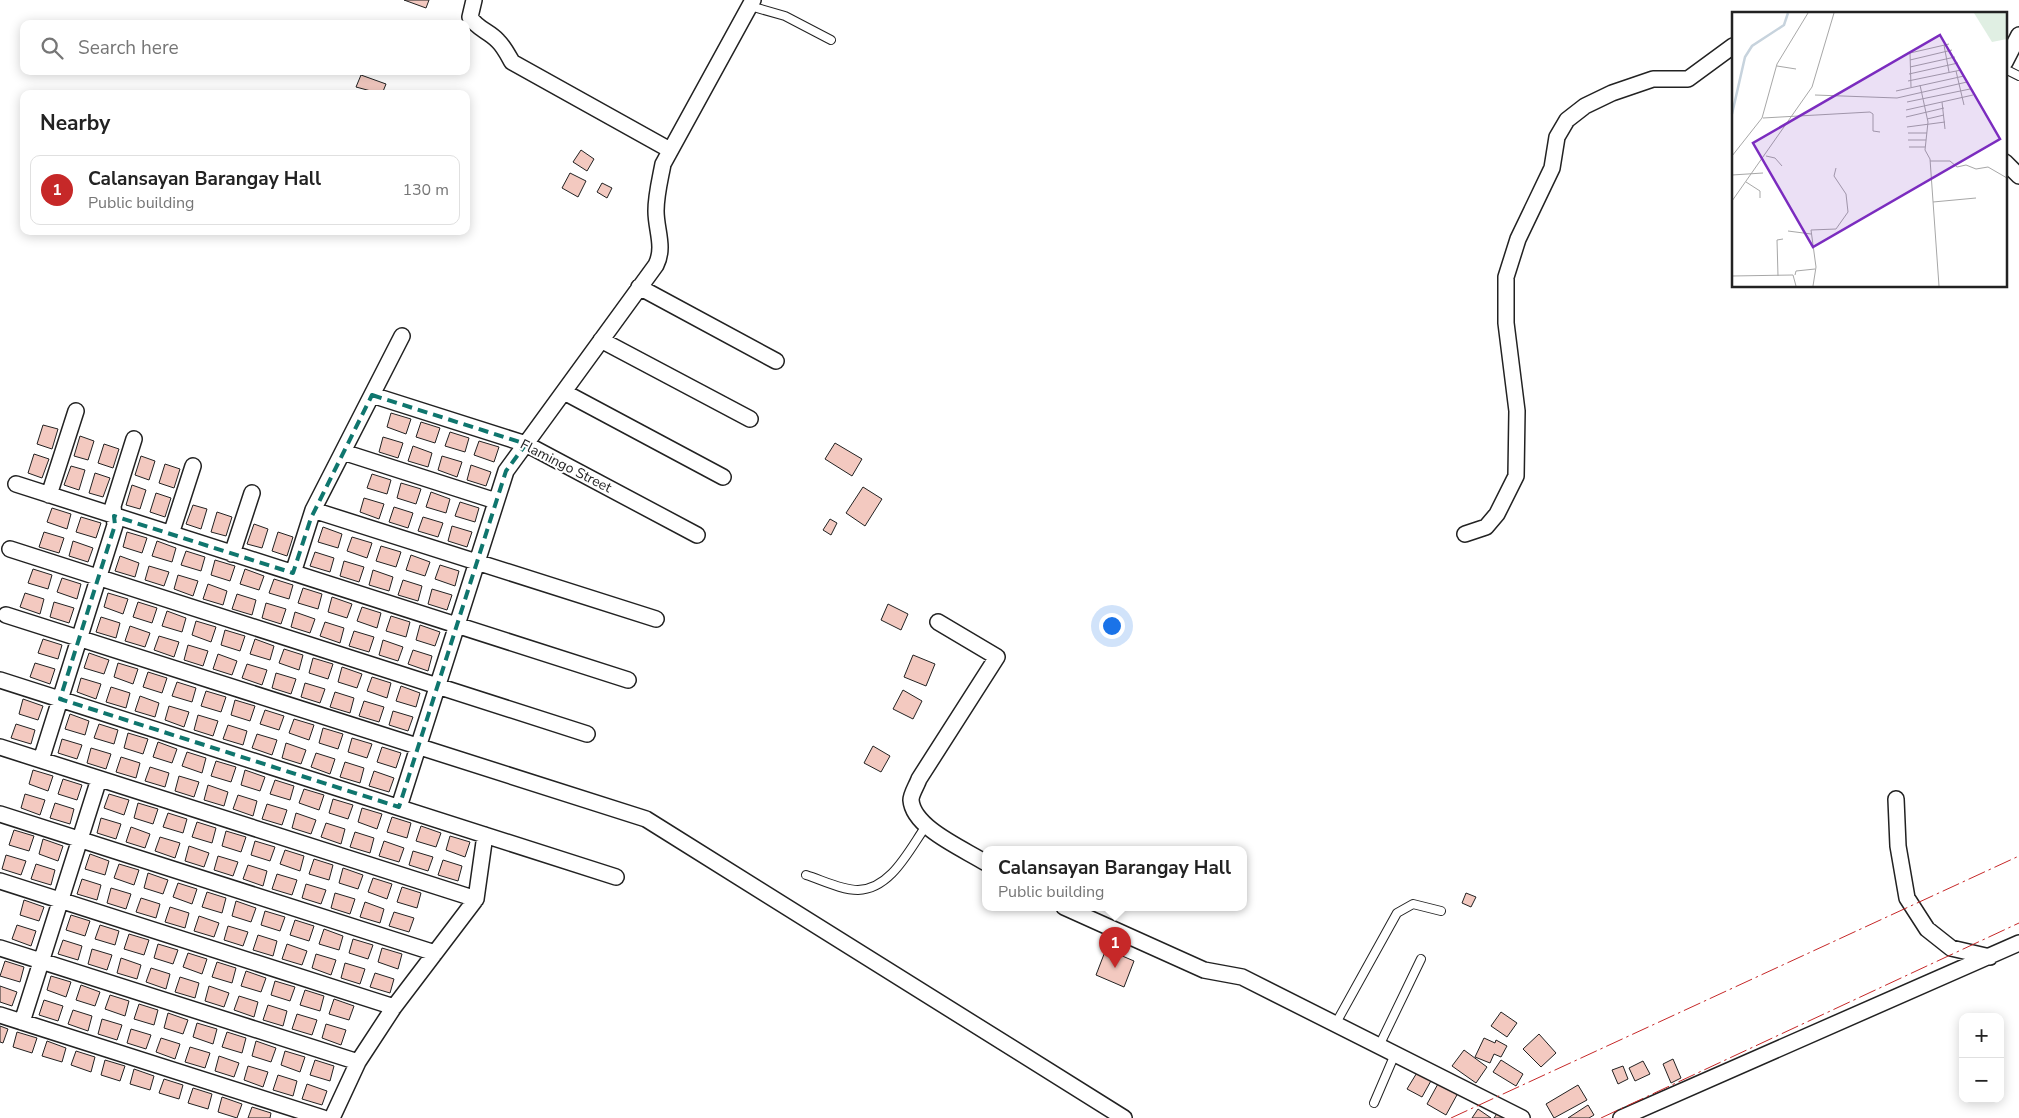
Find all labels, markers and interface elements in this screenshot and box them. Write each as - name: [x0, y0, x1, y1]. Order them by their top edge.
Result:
- inset map: [1732, 12, 2006, 288]
- search box: [20, 20, 470, 75]
- icon: search: [38, 34, 66, 62]
- text: Search here: [78, 35, 179, 61]
- text: Nearby: [40, 109, 110, 137]
- text: Calansayan Barangay Hall: [88, 166, 321, 192]
- text: 1: [52, 179, 62, 201]
- text: 130 m: [402, 179, 449, 201]
- text: Public building: [88, 192, 194, 214]
- street label: Flamingo Street: [517, 435, 615, 497]
- your location: [1099, 613, 1125, 639]
- popup: [982, 846, 1247, 911]
- text: Calansayan Barangay Hall: [998, 855, 1231, 881]
- text: Public building: [998, 881, 1105, 903]
- pin: 1: [1099, 927, 1131, 968]
- map controls: [1959, 1013, 2004, 1103]
- button: +: [1959, 1013, 2004, 1058]
- button: −: [1959, 1058, 2004, 1103]

